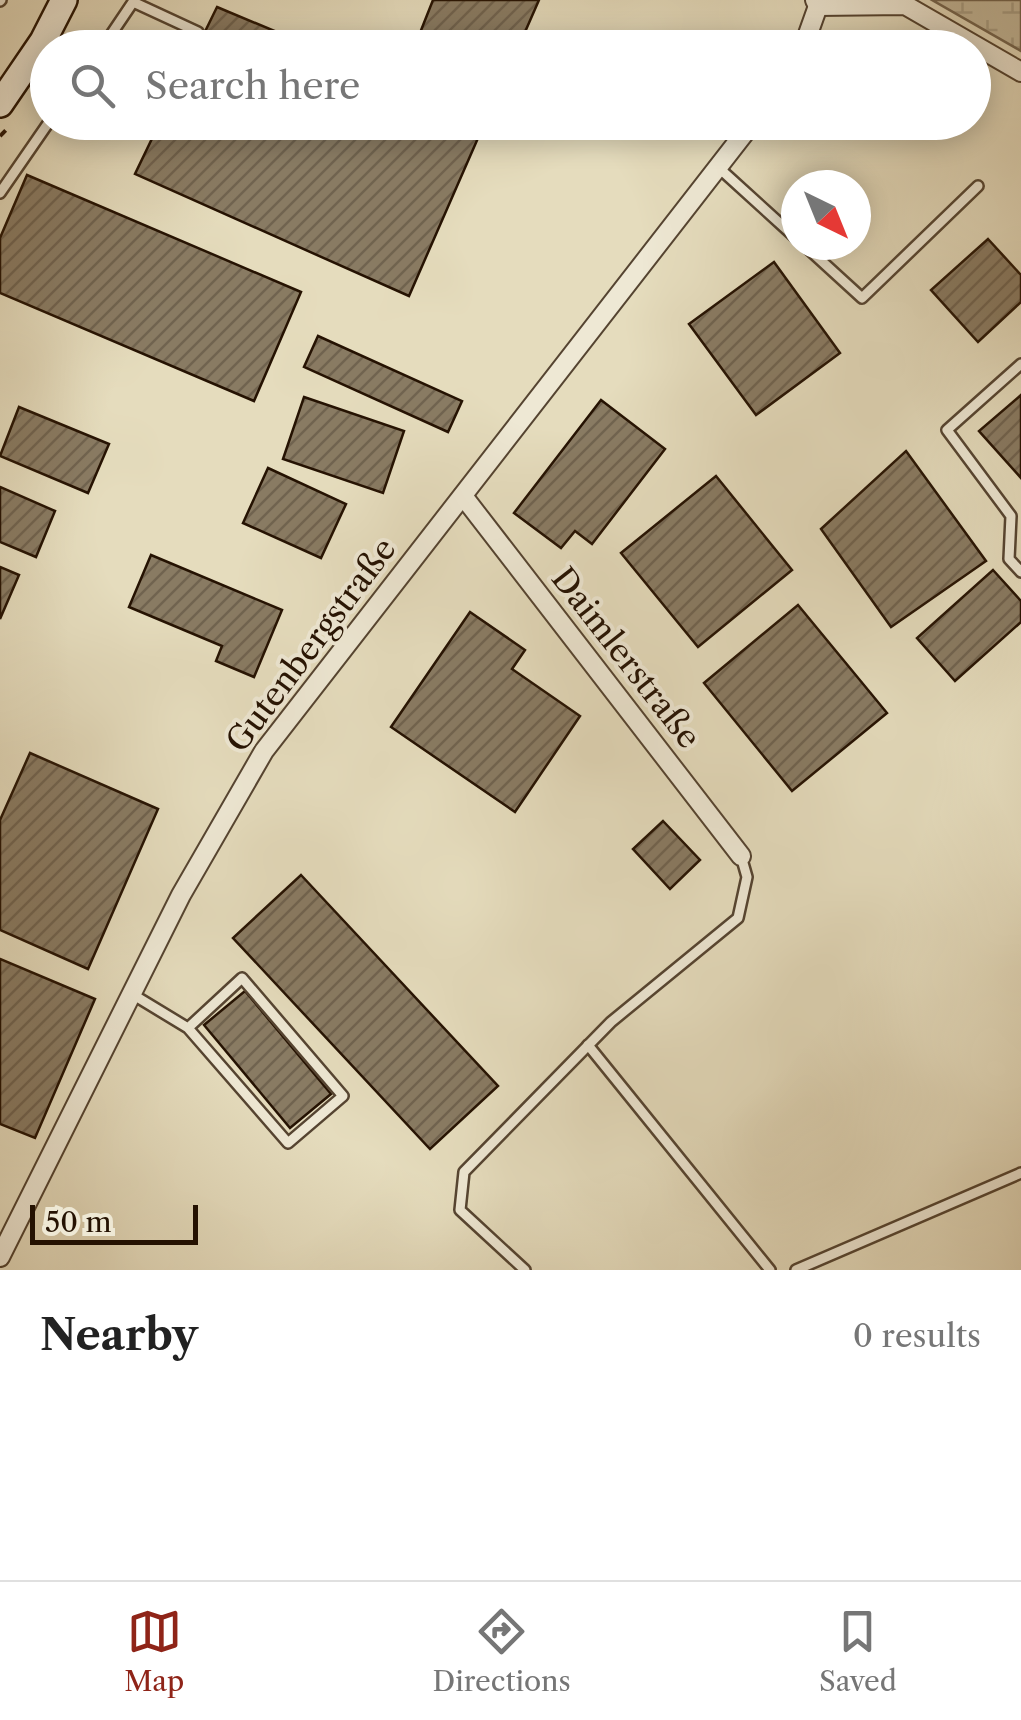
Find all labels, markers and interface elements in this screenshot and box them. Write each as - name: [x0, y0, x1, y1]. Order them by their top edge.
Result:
- search box: [30, 30, 991, 140]
- icon: search: [65, 58, 120, 113]
- text: Search here: [145, 62, 360, 109]
- north arrow: [781, 170, 871, 260]
- street label: Gutenbergstraße: [218, 530, 404, 759]
- street label: Daimlerstraße: [544, 560, 709, 756]
- scale bar: [30, 1200, 198, 1244]
- text: 50 m: [45, 1205, 112, 1239]
- text: Nearby: [40, 1309, 198, 1361]
- text: 0 results: [853, 1316, 981, 1355]
- tab: Map: [124, 1604, 184, 1698]
- tab: Directions: [432, 1604, 571, 1698]
- tab: Saved: [819, 1604, 897, 1698]

